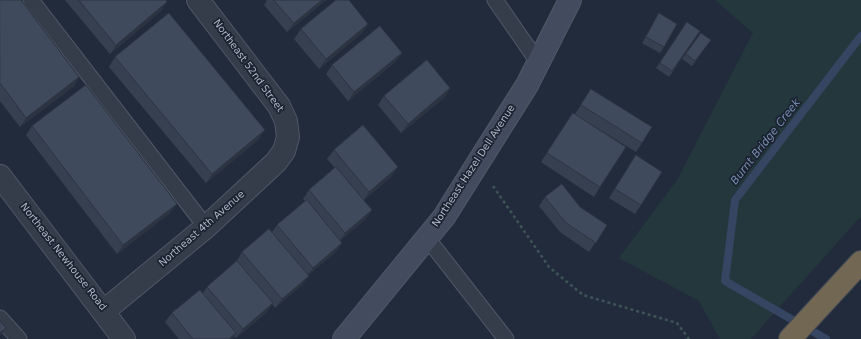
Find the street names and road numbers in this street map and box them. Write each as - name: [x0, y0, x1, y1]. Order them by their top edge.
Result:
- street label: Northeast 52nd Street: [210, 17, 286, 115]
- street label: Northeast Hazel Dell Avenue: [430, 103, 518, 229]
- street label: Northeast 4th Avenue: [157, 189, 247, 269]
- street label: Northeast Newhouse Road: [17, 201, 109, 313]

